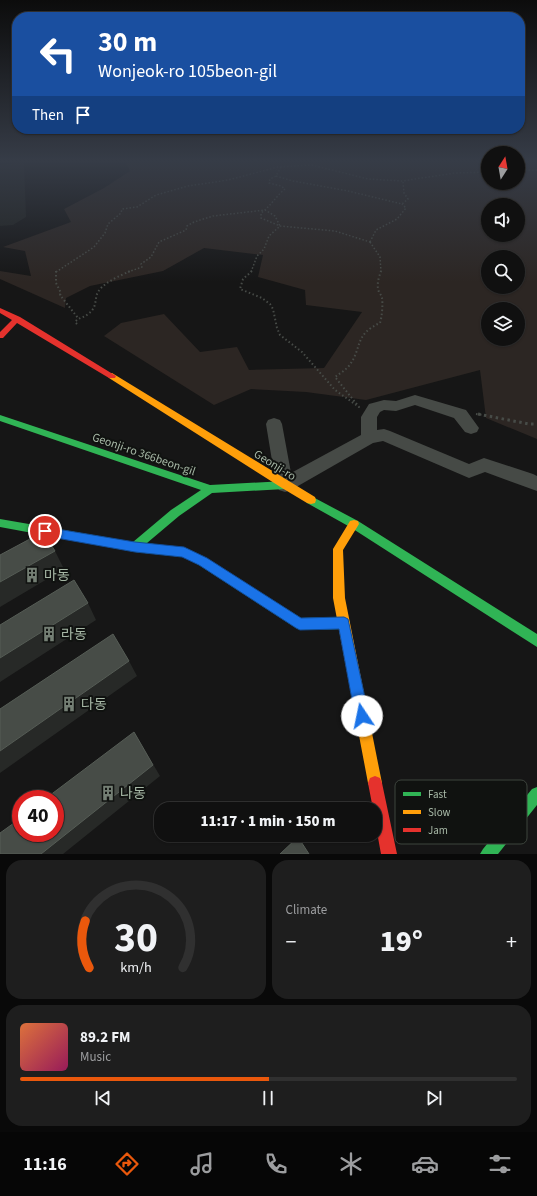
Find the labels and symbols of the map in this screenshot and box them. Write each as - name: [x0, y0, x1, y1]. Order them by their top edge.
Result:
- north arrow: [481, 146, 525, 190]
- street label: Geonji-ro 366beon-gil: [90, 429, 198, 480]
- street label: Geonji-ro: [250, 446, 299, 485]
- pin: [28, 514, 62, 548]
- building icon: 마동: [23, 566, 41, 584]
- place label: 마동: [44, 566, 70, 586]
- building icon: 라동: [40, 625, 58, 643]
- place label: 라동: [61, 625, 87, 645]
- building icon: 다동: [60, 695, 78, 713]
- place label: 다동: [81, 695, 107, 715]
- position arrow: [341, 695, 383, 737]
- legend: [395, 780, 527, 844]
- building icon: 나동: [99, 784, 117, 802]
- place label: 나동: [120, 784, 146, 804]
- text: Fast: [428, 787, 447, 802]
- speed limit sign: 40: [12, 790, 64, 842]
- text: Slow: [428, 805, 451, 820]
- text: Jam: [428, 823, 448, 838]

